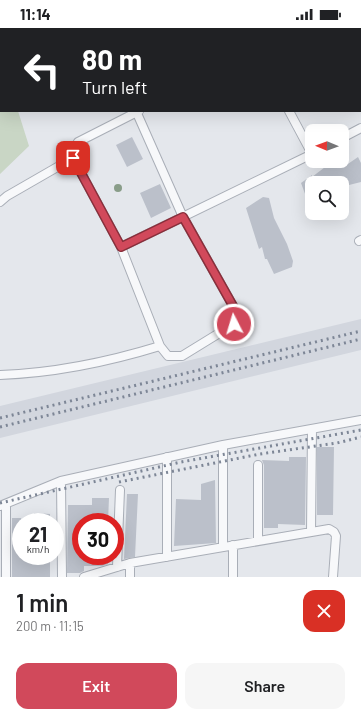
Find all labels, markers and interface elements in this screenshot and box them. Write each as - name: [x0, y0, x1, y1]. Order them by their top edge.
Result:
- text: 11:14: [20, 5, 51, 23]
- text: 80 m: [82, 42, 142, 76]
- icon: left: [16, 44, 68, 96]
- text: Turn left: [82, 76, 148, 98]
- north arrow: [305, 124, 349, 168]
- map controls: [305, 124, 349, 220]
- pin: [56, 141, 90, 175]
- icon: arrive: [62, 147, 84, 169]
- button: search: [305, 176, 349, 220]
- position arrow: [213, 303, 255, 345]
- speed limit sign: 30: [72, 513, 124, 565]
- text: 21: [29, 522, 47, 546]
- text: km/h: [27, 543, 49, 555]
- text: 1 min: [16, 588, 68, 617]
- button: close: [303, 590, 345, 632]
- text: 200 m · 11:15: [16, 618, 84, 634]
- button: Exit: [16, 663, 177, 709]
- button: Share: [185, 663, 345, 709]

